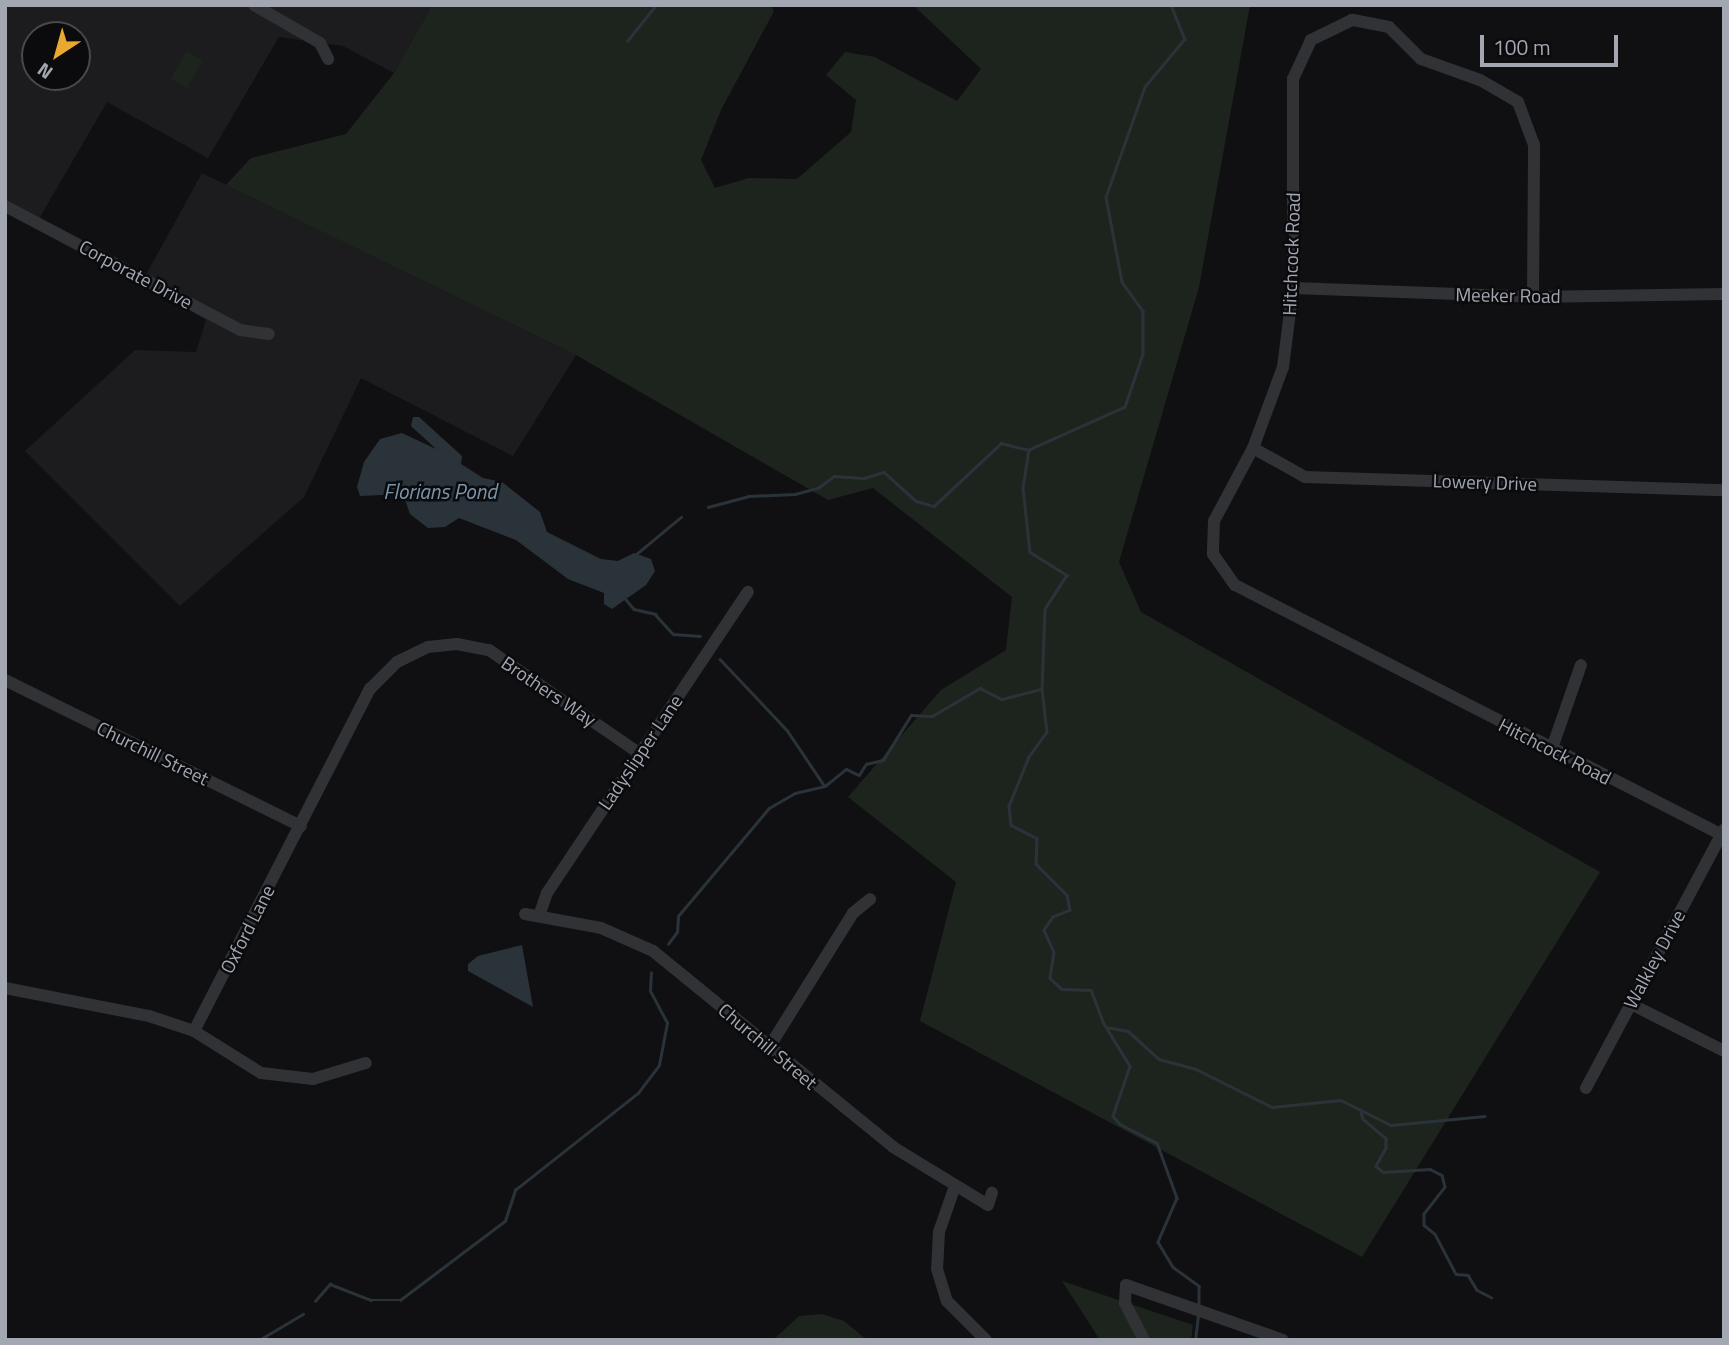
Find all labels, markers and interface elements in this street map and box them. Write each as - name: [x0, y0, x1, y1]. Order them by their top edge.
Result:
- north arrow: [21, 21, 91, 91]
- scale bar: [1484, 21, 1622, 65]
- text: 100 m: [1493, 31, 1550, 63]
- text: N: [31, 56, 58, 87]
- street label: Hitchcock Road: [1277, 192, 1305, 316]
- street label: Corporate Drive: [76, 235, 196, 313]
- street label: Meeker Road: [1455, 283, 1561, 307]
- street label: Lowery Drive: [1432, 469, 1538, 495]
- water label: Florians Pond: [383, 478, 497, 504]
- street label: Brothers Way: [497, 651, 601, 731]
- street label: Ladyslipper Lane: [593, 690, 687, 814]
- street label: Hitchcock Road: [1495, 713, 1615, 789]
- street label: Churchill Street: [93, 716, 213, 790]
- street label: Oxford Lane: [215, 881, 279, 977]
- street label: Walkley Drive: [1619, 906, 1689, 1012]
- street label: Churchill Street: [714, 998, 822, 1094]

